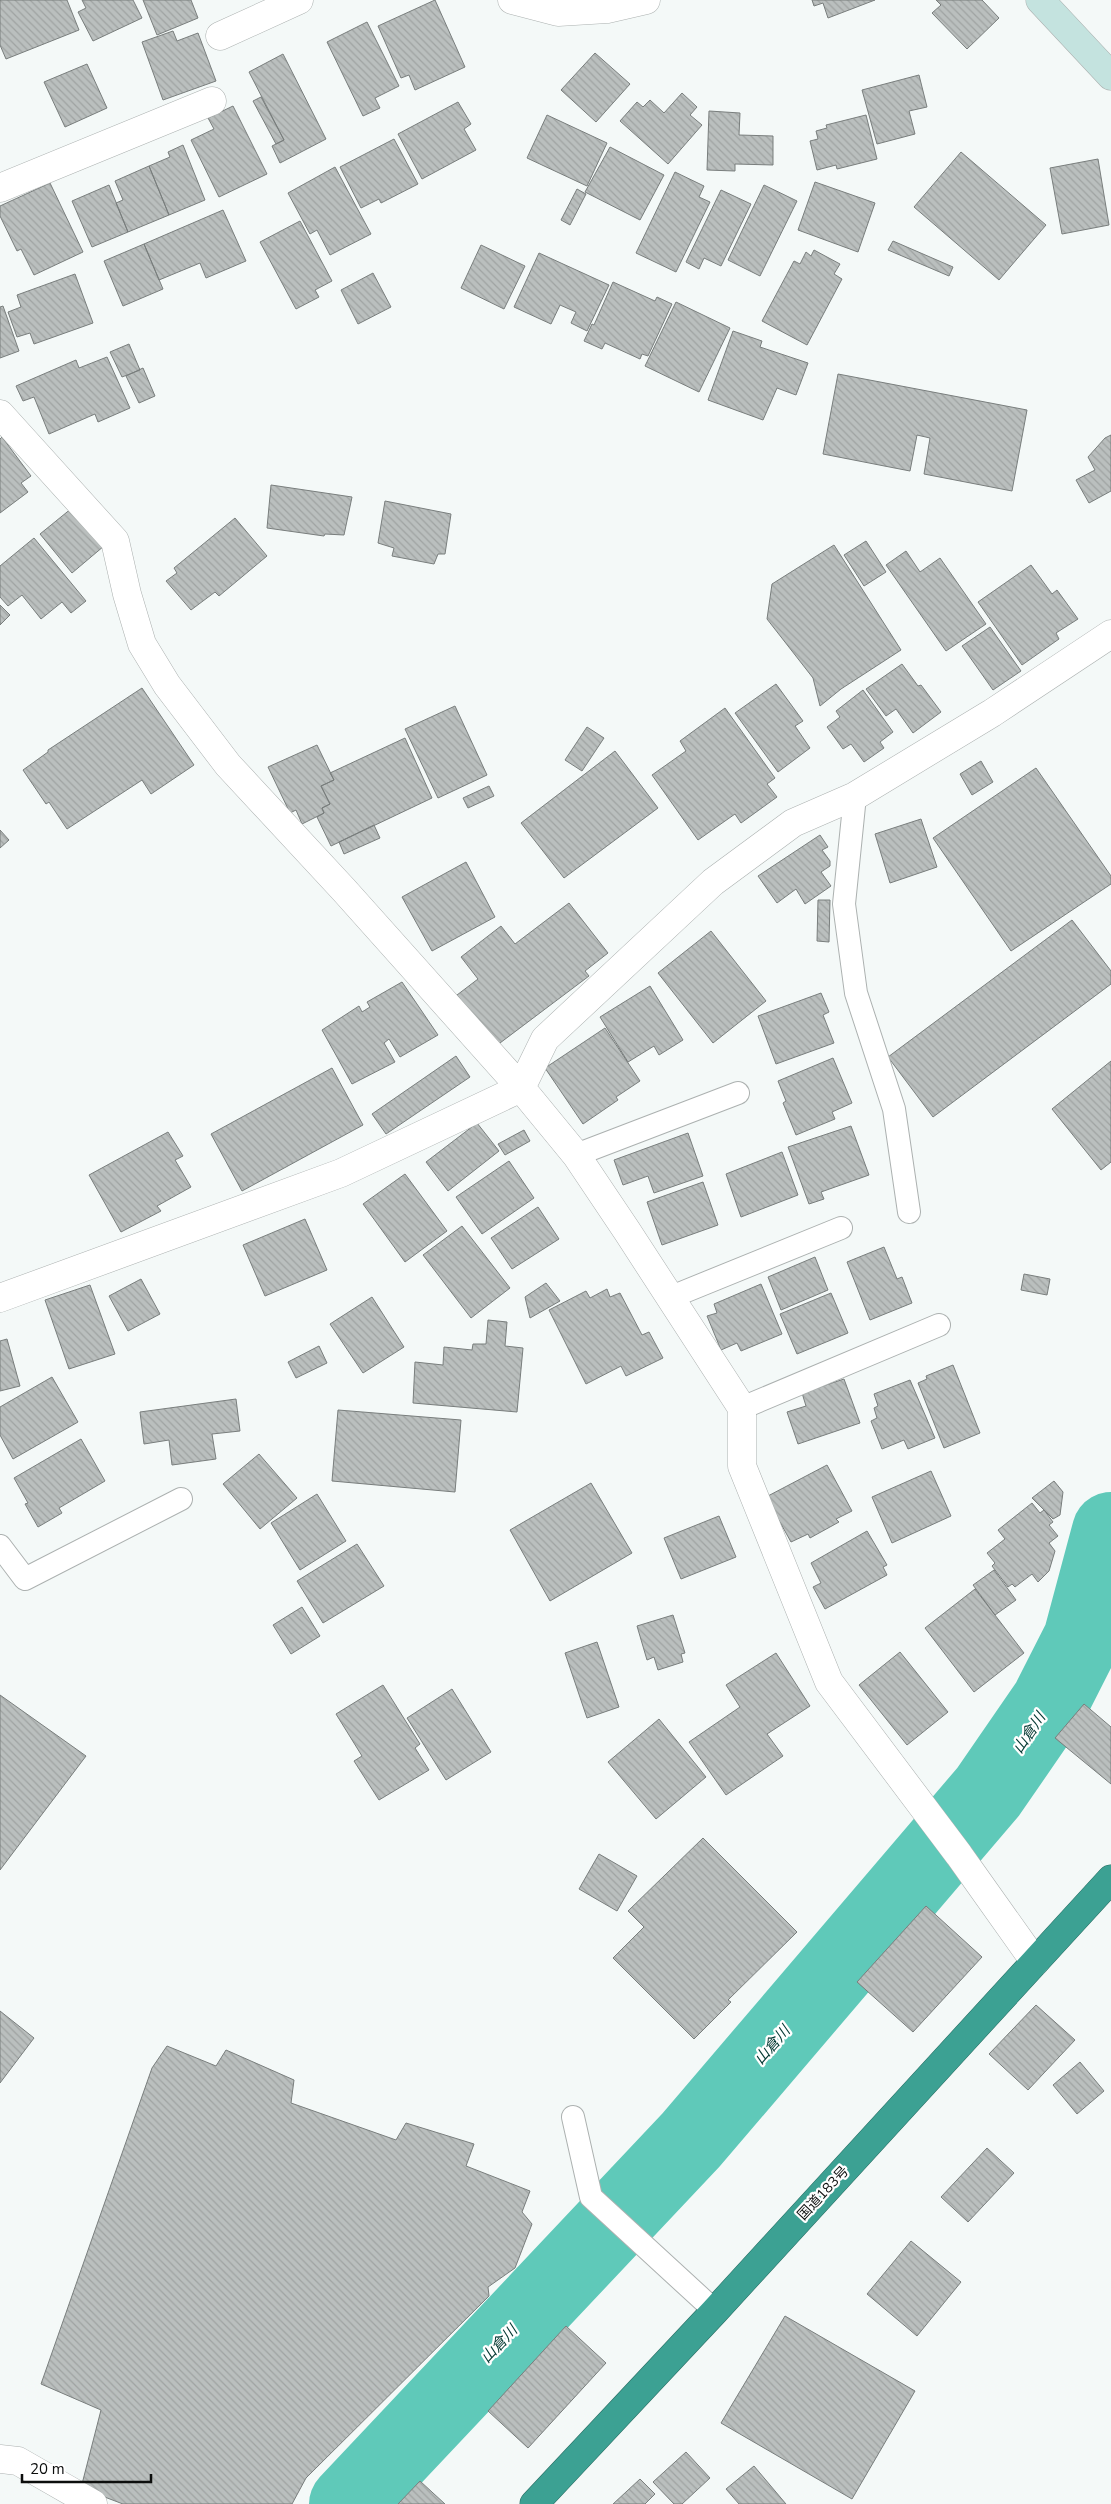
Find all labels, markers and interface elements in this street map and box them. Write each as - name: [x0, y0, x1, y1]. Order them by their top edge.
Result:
- water label: 山倉川: [1008, 1707, 1051, 1757]
- water label: 山倉川: [750, 2020, 796, 2069]
- street label: 国道183号: [793, 2162, 853, 2224]
- water label: 山倉川: [476, 2319, 523, 2367]
- scale bar: [22, 2452, 151, 2484]
- text: 20 m: [30, 2459, 65, 2479]

